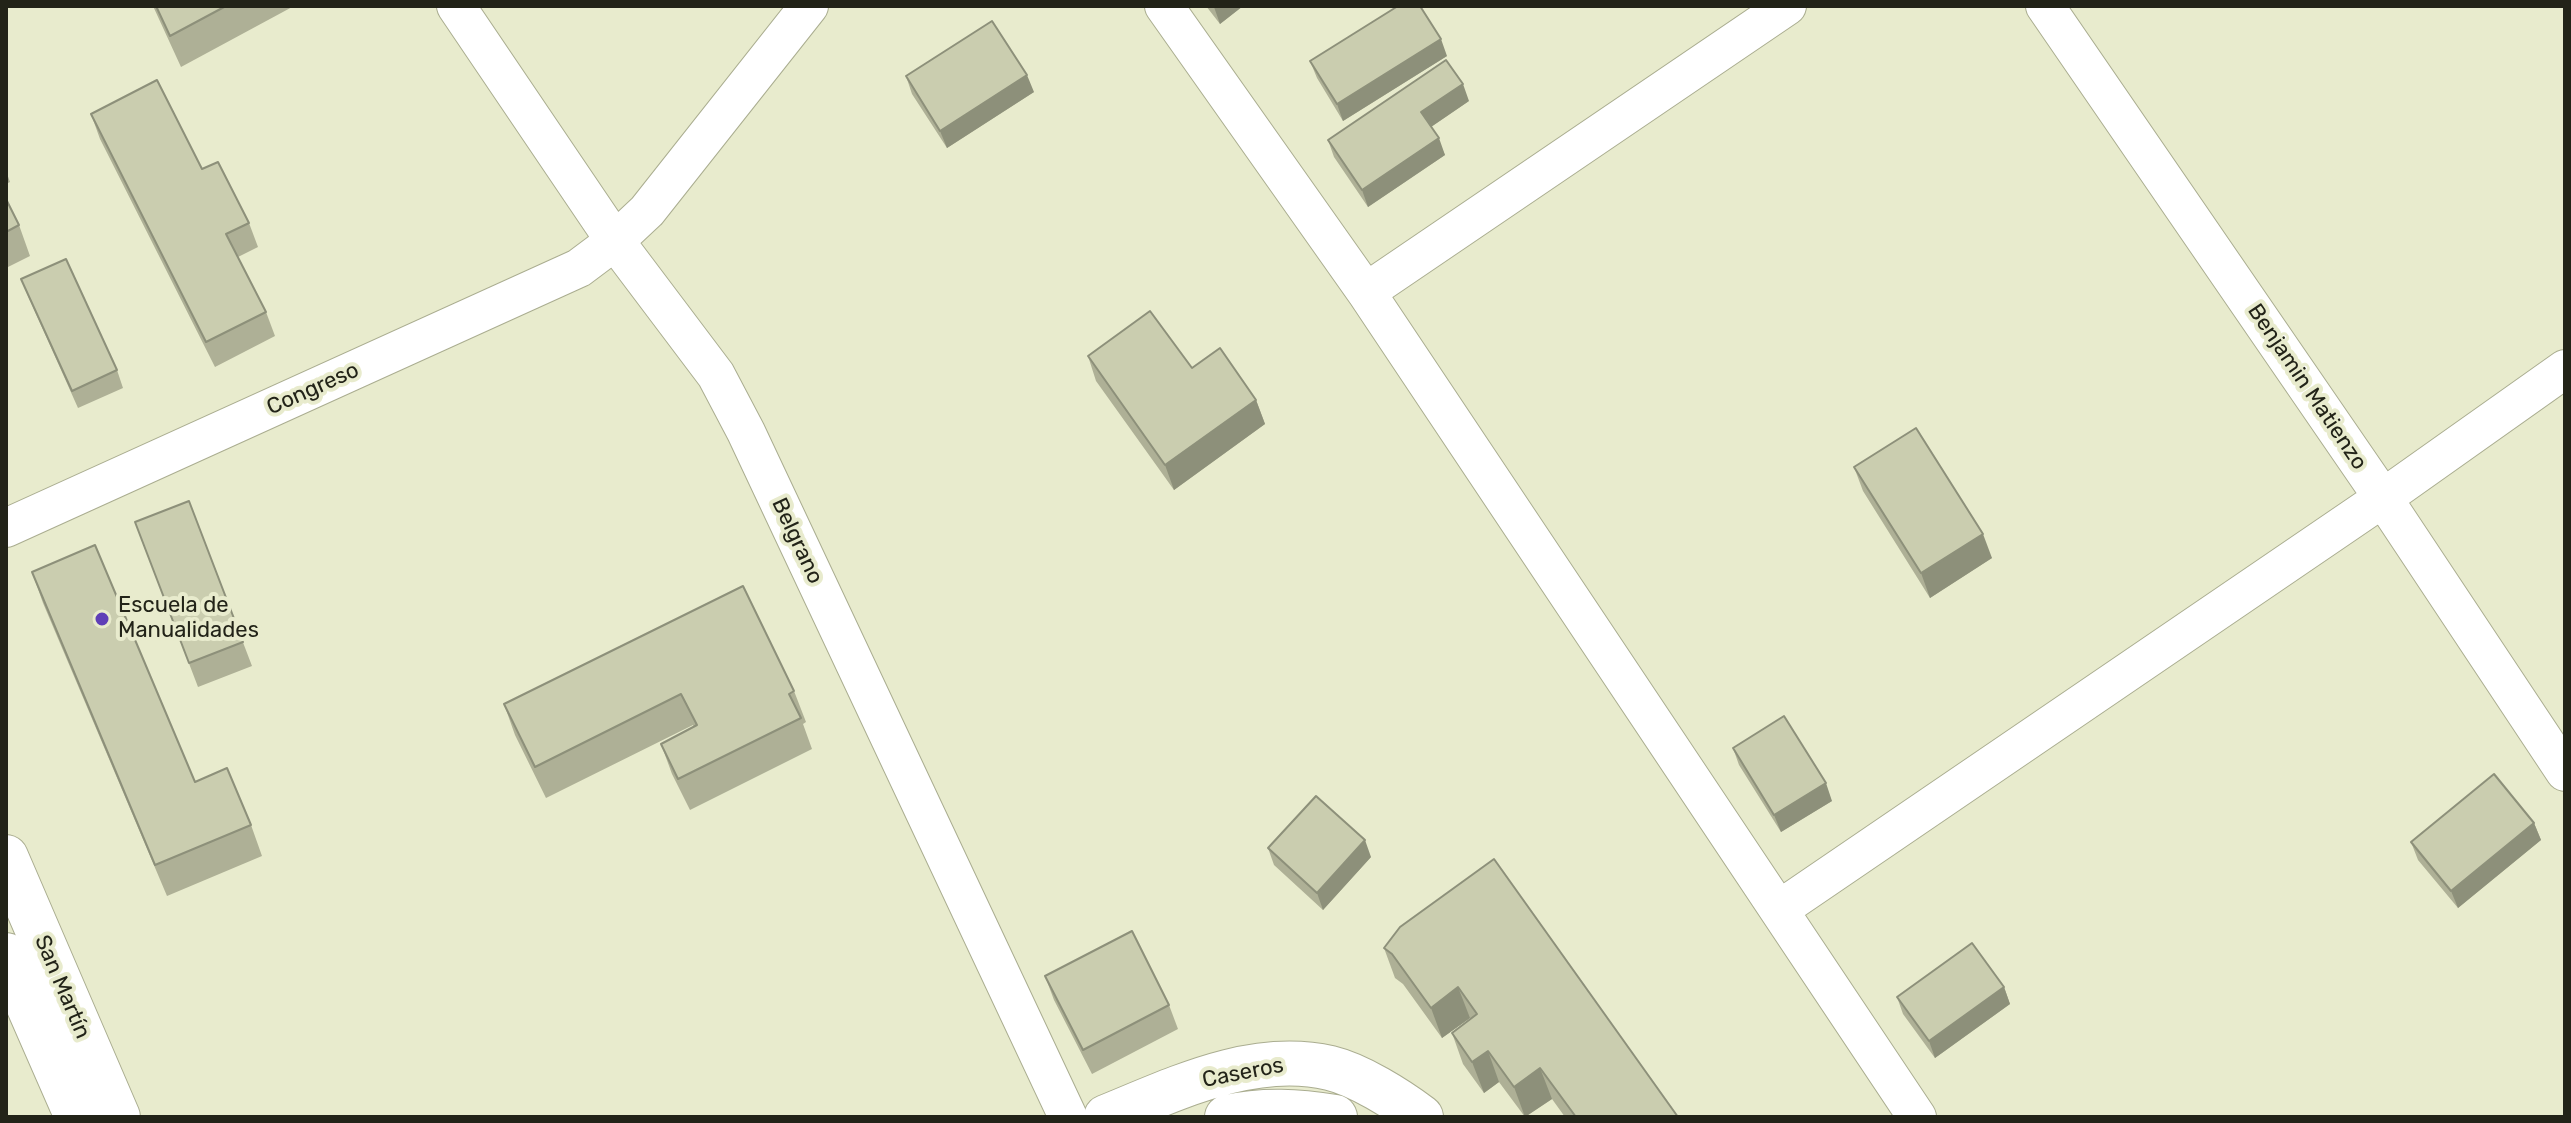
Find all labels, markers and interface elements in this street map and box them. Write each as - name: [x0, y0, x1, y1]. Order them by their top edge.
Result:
- street label: Benjamin Matienzo: [2242, 299, 2372, 475]
- street label: Congreso: [263, 357, 363, 421]
- street label: Belgrano: [766, 494, 828, 588]
- place label: Escuela de Manualidades: [118, 593, 259, 644]
- marker: Escuela de Manualidades: [93, 610, 111, 628]
- street label: San Martín: [28, 931, 96, 1043]
- street label: Caseros: [1200, 1052, 1286, 1094]

